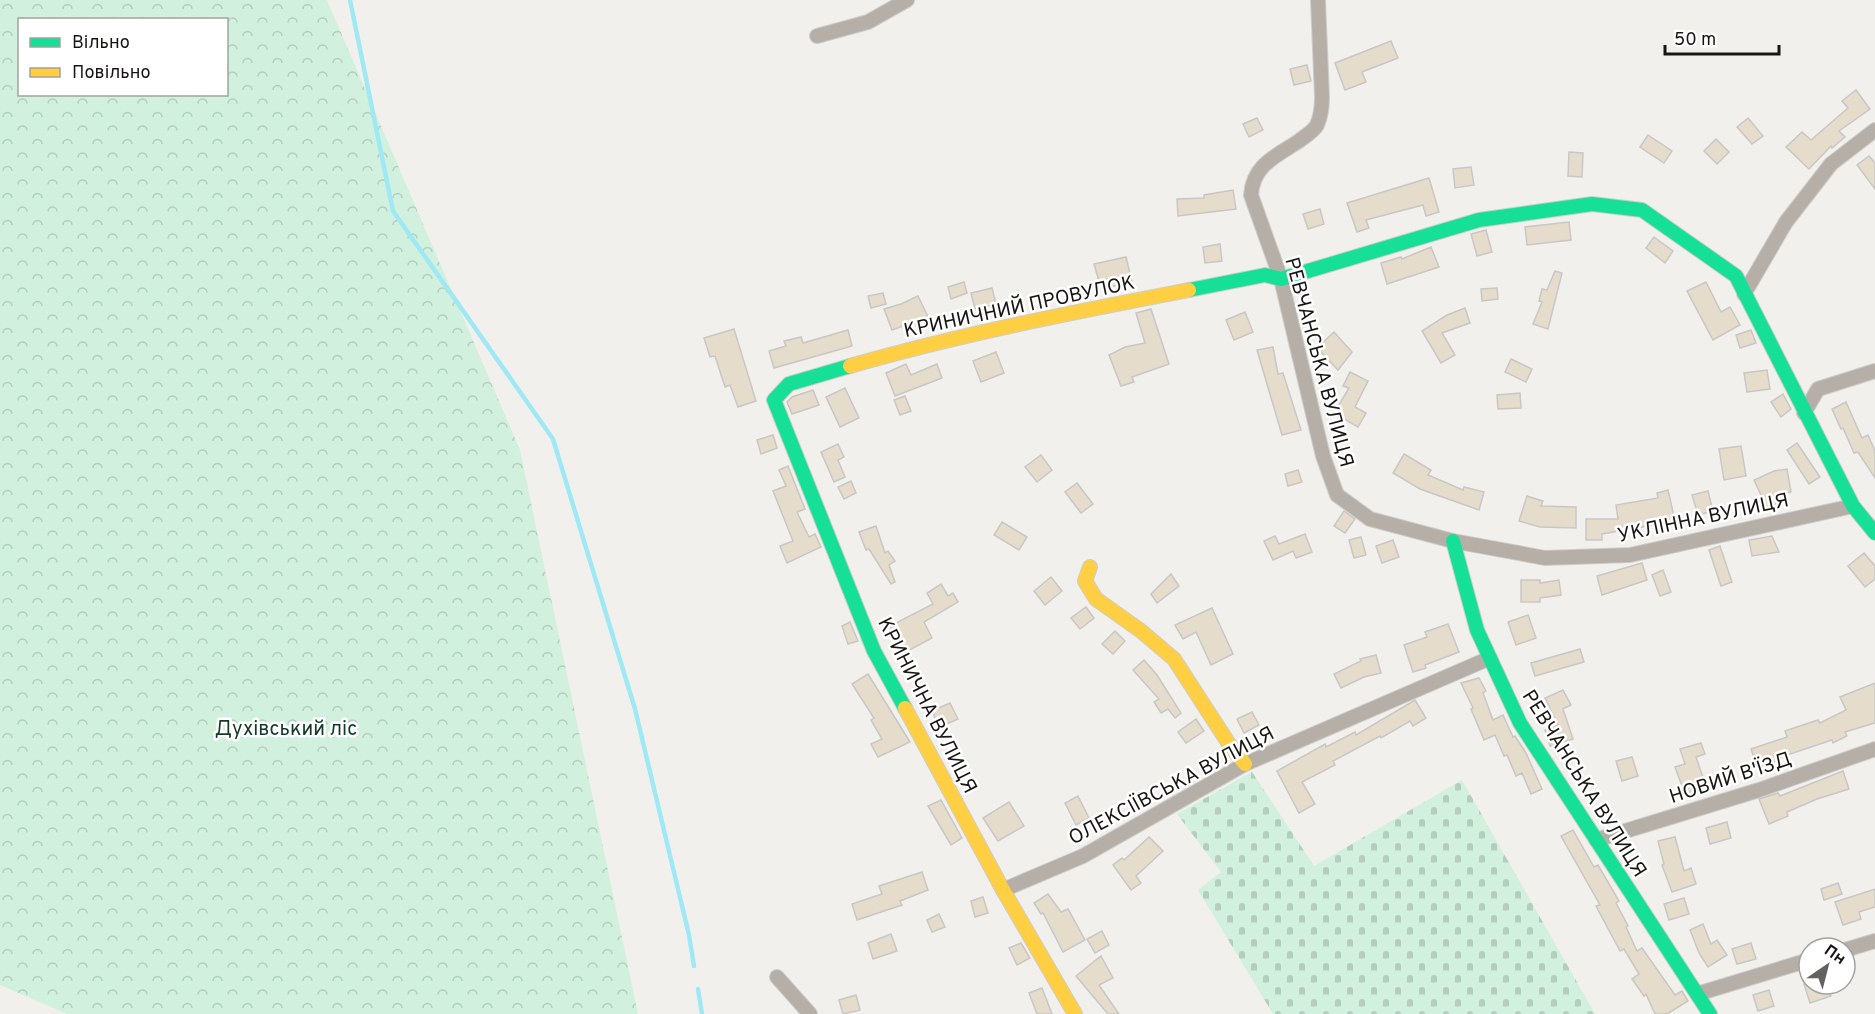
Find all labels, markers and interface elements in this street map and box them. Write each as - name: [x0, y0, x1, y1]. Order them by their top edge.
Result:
- legend: [18, 18, 228, 96]
- scale bar: [1665, 18, 1779, 56]
- text: 50 m: [1674, 29, 1716, 52]
- text: Вільно: [72, 32, 130, 55]
- text: Повільно: [72, 62, 151, 85]
- street label: РЕВЧАНСЬКА ВУЛИЦЯ: [1278, 255, 1359, 470]
- street label: КРИНИЧНИЙ ПРОВУЛОК: [901, 269, 1137, 345]
- street label: УКЛІННА ВУЛИЦЯ: [1615, 488, 1792, 550]
- street label: КРИНИЧНА ВУЛИЦЯ: [870, 613, 982, 798]
- street label: РЕВЧАНСЬКА ВУЛИЦЯ: [1515, 685, 1652, 883]
- park label: Духівський ліс: [215, 717, 357, 743]
- street label: ОЛЕКСІЇВСЬКА ВУЛИЦЯ: [1064, 721, 1279, 852]
- street label: НОВИЙ В'ЇЗД: [1666, 745, 1795, 811]
- north arrow: [1797, 936, 1857, 996]
- text: Пн: [1820, 941, 1849, 970]

